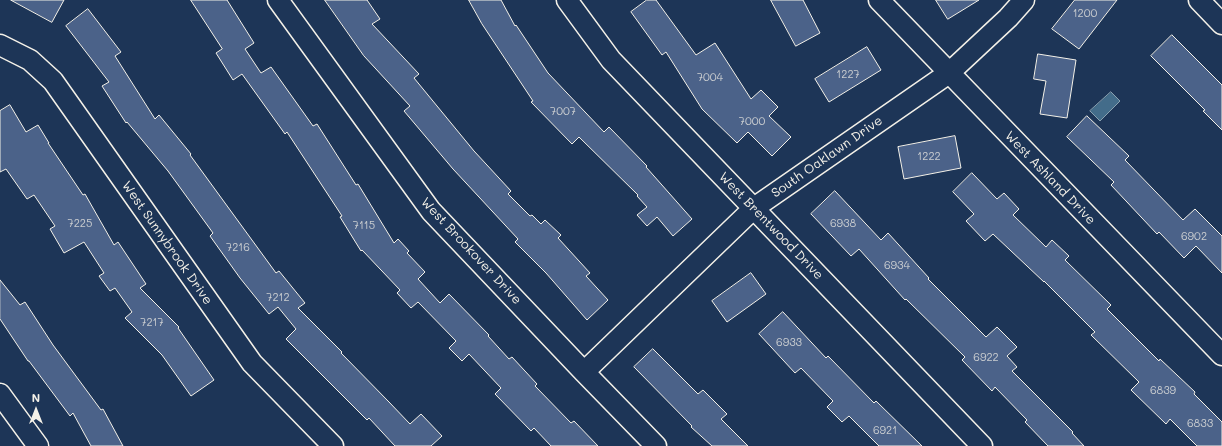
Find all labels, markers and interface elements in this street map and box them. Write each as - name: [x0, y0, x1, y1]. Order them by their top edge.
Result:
- house number: 1200: [1073, 7, 1097, 21]
- house number: 1227: [836, 68, 860, 82]
- house number: 7004: [697, 71, 723, 85]
- house number: 7007: [550, 105, 576, 119]
- street label: South Oaklawn Drive: [769, 113, 885, 201]
- house number: 7000: [739, 115, 765, 129]
- street label: West Ashland Drive: [1001, 128, 1099, 228]
- house number: 1222: [917, 150, 941, 164]
- street label: West Brentwood Drive: [716, 169, 826, 283]
- street label: West Sunnybrook Drive: [118, 178, 216, 308]
- street label: West Brookover Drive: [417, 194, 525, 308]
- house number: 7225: [68, 217, 92, 231]
- house number: 6938: [830, 217, 856, 231]
- house number: 7115: [353, 219, 375, 233]
- house number: 6902: [1181, 230, 1207, 244]
- house number: 7216: [226, 241, 250, 255]
- house number: 6934: [884, 259, 910, 273]
- house number: 7212: [266, 291, 290, 305]
- house number: 7217: [140, 316, 164, 330]
- house number: 6933: [776, 336, 802, 350]
- house number: 6922: [973, 351, 999, 365]
- house number: 6839: [1150, 384, 1176, 398]
- north arrow: [16, 390, 56, 430]
- text: N: [32, 390, 40, 405]
- house number: 6833: [1187, 417, 1213, 431]
- house number: 6921: [873, 424, 897, 438]

